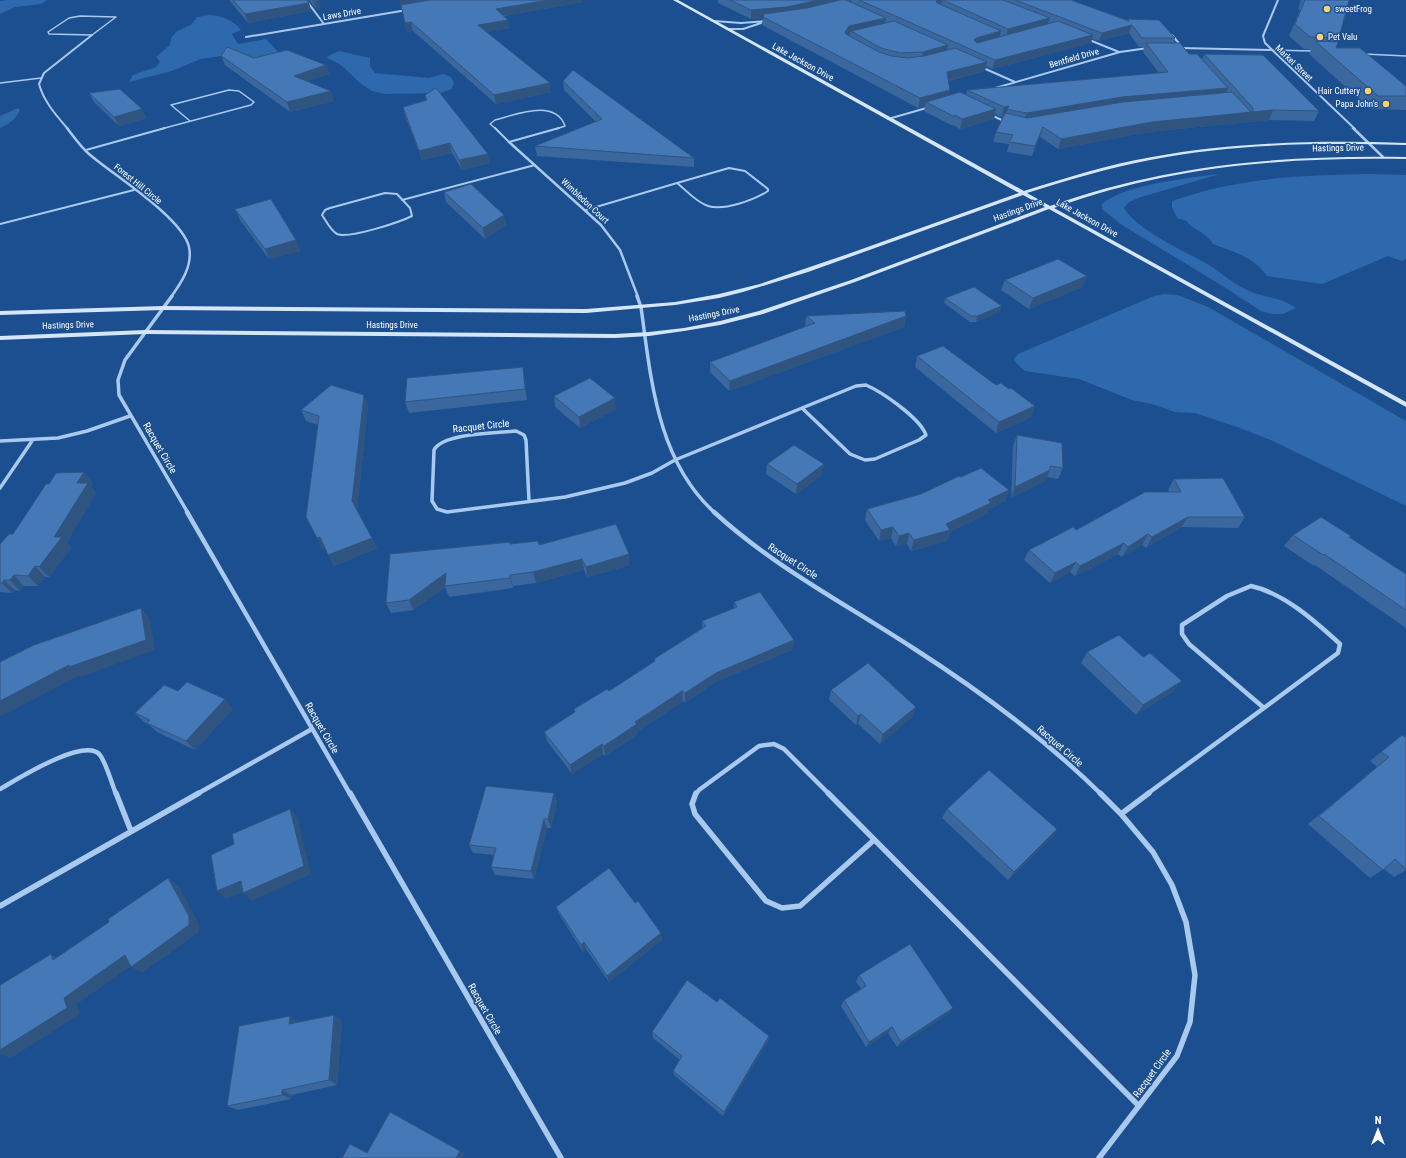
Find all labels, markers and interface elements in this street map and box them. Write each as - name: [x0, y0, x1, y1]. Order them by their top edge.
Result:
- marker: sweetFrog: [1322, 4, 1332, 14]
- place label: sweetFrog: [1335, 4, 1372, 14]
- street label: Laws Drive: [322, 6, 362, 22]
- marker: Pet Valu: [1315, 32, 1325, 42]
- place label: Pet Valu: [1328, 32, 1357, 42]
- street label: Lake Jackson Drive: [771, 41, 835, 83]
- street label: Market Street: [1273, 43, 1315, 83]
- street label: Bentfield Drive: [1048, 46, 1100, 70]
- place label: Hair Cuttery: [1318, 86, 1360, 96]
- marker: Hair Cuttery: [1363, 86, 1373, 96]
- place label: Papa John's: [1335, 99, 1378, 109]
- marker: Papa John's: [1381, 99, 1391, 109]
- street label: Hastings Drive: [1312, 143, 1364, 153]
- street label: Forest Hill Circle: [112, 162, 164, 206]
- street label: Wimbledon Court: [559, 176, 611, 226]
- street label: Hastings Drive: [992, 196, 1044, 224]
- street label: Lake Jackson Drive: [1055, 197, 1119, 239]
- street label: Hastings Drive: [688, 304, 740, 324]
- street label: Hastings Drive: [42, 319, 94, 331]
- street label: Hastings Drive: [366, 320, 418, 330]
- street label: Racquet Circle: [452, 418, 510, 434]
- street label: Racquet Circle: [141, 421, 179, 476]
- street label: Racquet Circle: [766, 541, 820, 581]
- street label: Racquet Circle: [303, 701, 341, 756]
- street label: Racquet Circle: [1035, 723, 1085, 769]
- street label: Racquet Circle: [466, 982, 504, 1037]
- street label: Racquet Circle: [1131, 1046, 1173, 1099]
- north arrow: [1358, 1110, 1398, 1150]
- text: N: [1375, 1114, 1382, 1127]

